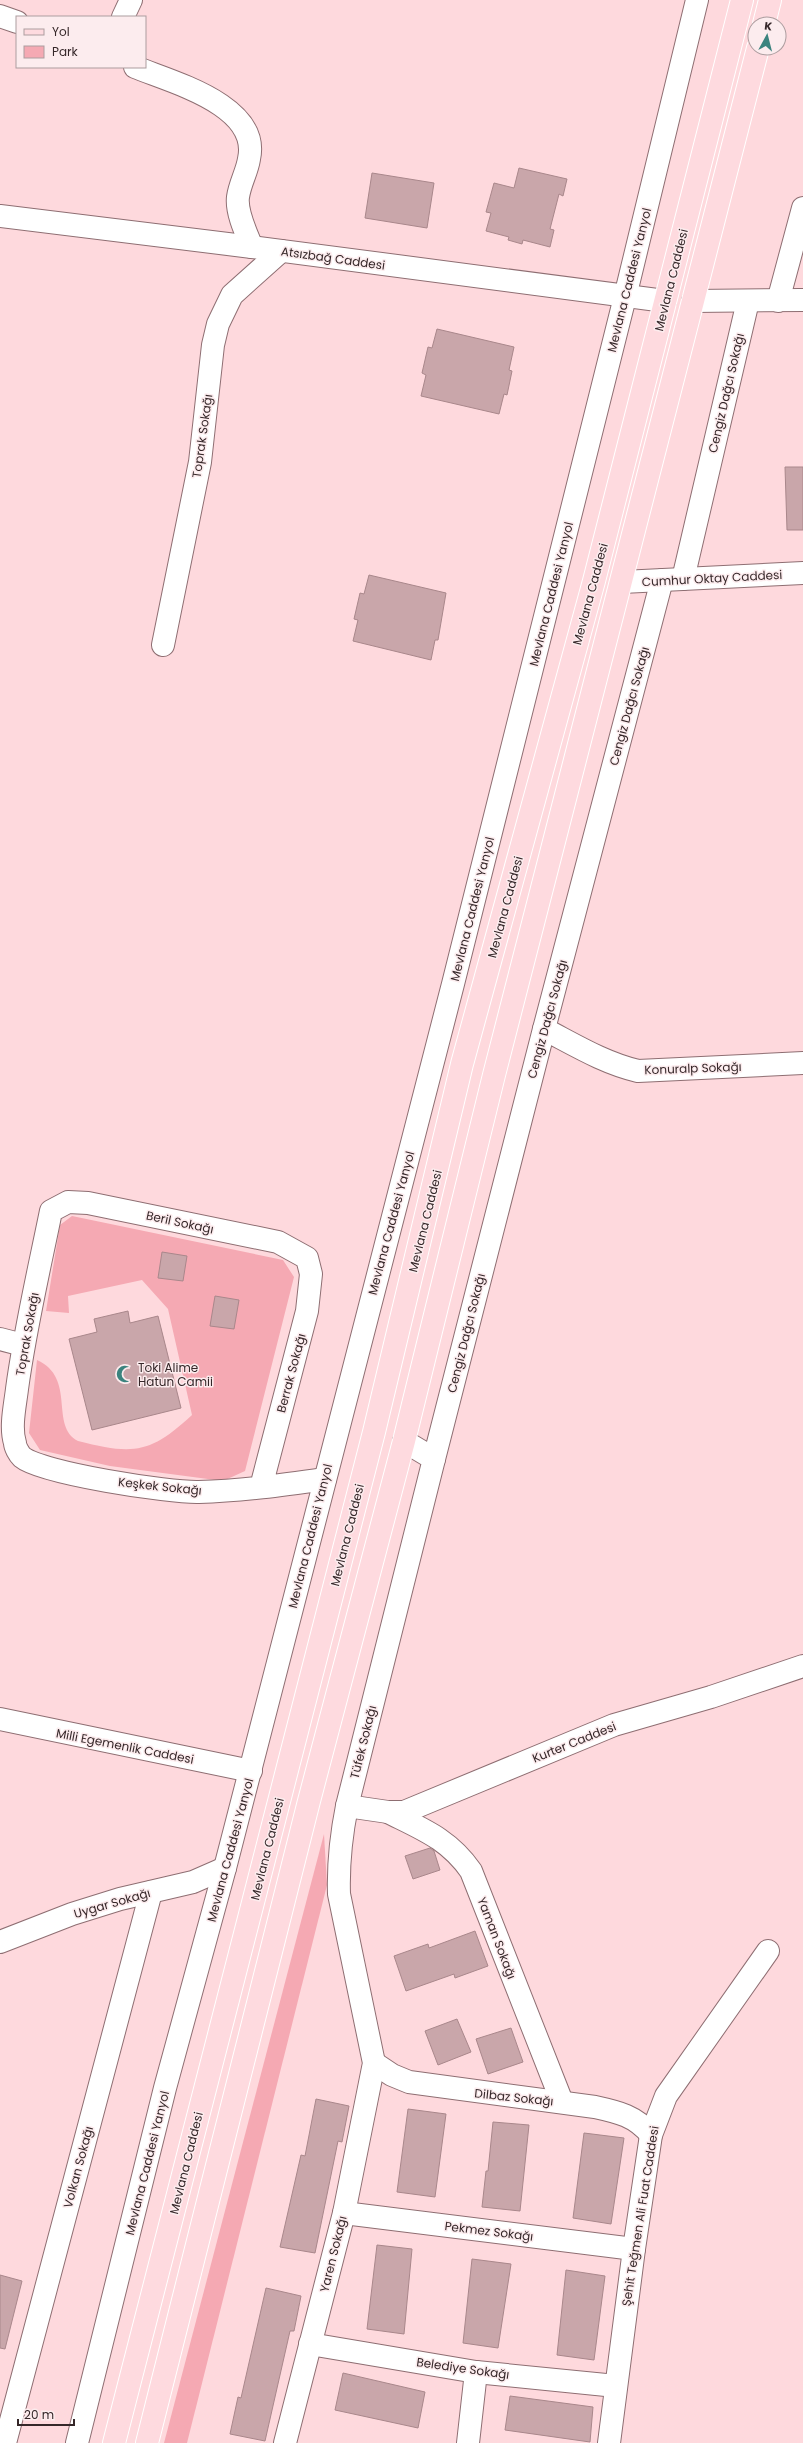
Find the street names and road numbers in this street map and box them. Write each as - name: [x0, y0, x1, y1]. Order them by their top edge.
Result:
- street label: Mevlana Caddesi Yanyol: [603, 206, 655, 354]
- street label: Mevlana Caddesi: [650, 227, 692, 333]
- street label: Atsızbağ Caddesi: [280, 242, 386, 274]
- street label: Cengiz Dağcı Sokağı: [704, 331, 748, 455]
- street label: Toprak Sokağı: [188, 393, 216, 479]
- street label: Mevlana Caddesi Yanyol: [525, 520, 577, 668]
- street label: Mevlana Caddesi: [568, 541, 612, 647]
- street label: Cumhur Oktay Caddesi: [641, 566, 783, 590]
- street label: Cengiz Dağcı Sokağı: [605, 645, 653, 767]
- street label: Mevlana Caddesi Yanyol: [446, 835, 498, 983]
- street label: Mevlana Caddesi: [483, 854, 527, 960]
- street label: Cengiz Dağcı Sokağı: [523, 958, 571, 1080]
- street label: Konuralp Sokağı: [644, 1058, 742, 1078]
- street label: Mevlana Caddesi Yanyol: [364, 1149, 418, 1297]
- street label: Mevlana Caddesi: [404, 1168, 446, 1274]
- street label: Beril Sokağı: [145, 1207, 215, 1237]
- street label: Cengiz Dağcı Sokağı: [443, 1272, 489, 1394]
- street label: Toprak Sokağı: [11, 1291, 43, 1377]
- street label: Berrak Sokağı: [272, 1331, 310, 1414]
- street label: Mevlana Caddesi Yanyol: [284, 1462, 336, 1610]
- street label: Keşkek Sokağı: [117, 1473, 203, 1499]
- street label: Mevlana Caddesi: [326, 1482, 368, 1588]
- street label: Tüfek Sokağı: [346, 1704, 380, 1780]
- street label: Kurter Caddesi: [530, 1717, 619, 1767]
- street label: Milli Egemenlik Caddesi: [55, 1724, 195, 1768]
- street label: Mevlana Caddesi Yanyol: [203, 1776, 257, 1924]
- street label: Mevlana Caddesi: [246, 1796, 288, 1902]
- street label: Uygar Sokağı: [72, 1884, 152, 1922]
- street label: Yaman Sokağı: [474, 1895, 520, 1981]
- street label: Dilbaz Sokağı: [474, 2084, 554, 2110]
- street label: Mevlana Caddesi Yanyol: [121, 2089, 173, 2237]
- street label: Mevlana Caddesi: [165, 2110, 207, 2216]
- street label: Volkan Sokağı: [59, 2124, 97, 2210]
- street label: Şehit Teğmen Ali Fuat Caddesi: [617, 2125, 663, 2307]
- street label: Yaren Sokağı: [315, 2214, 351, 2294]
- street label: Pekmez Sokağı: [444, 2217, 534, 2245]
- street label: Belediye Sokağı: [415, 2353, 511, 2383]

